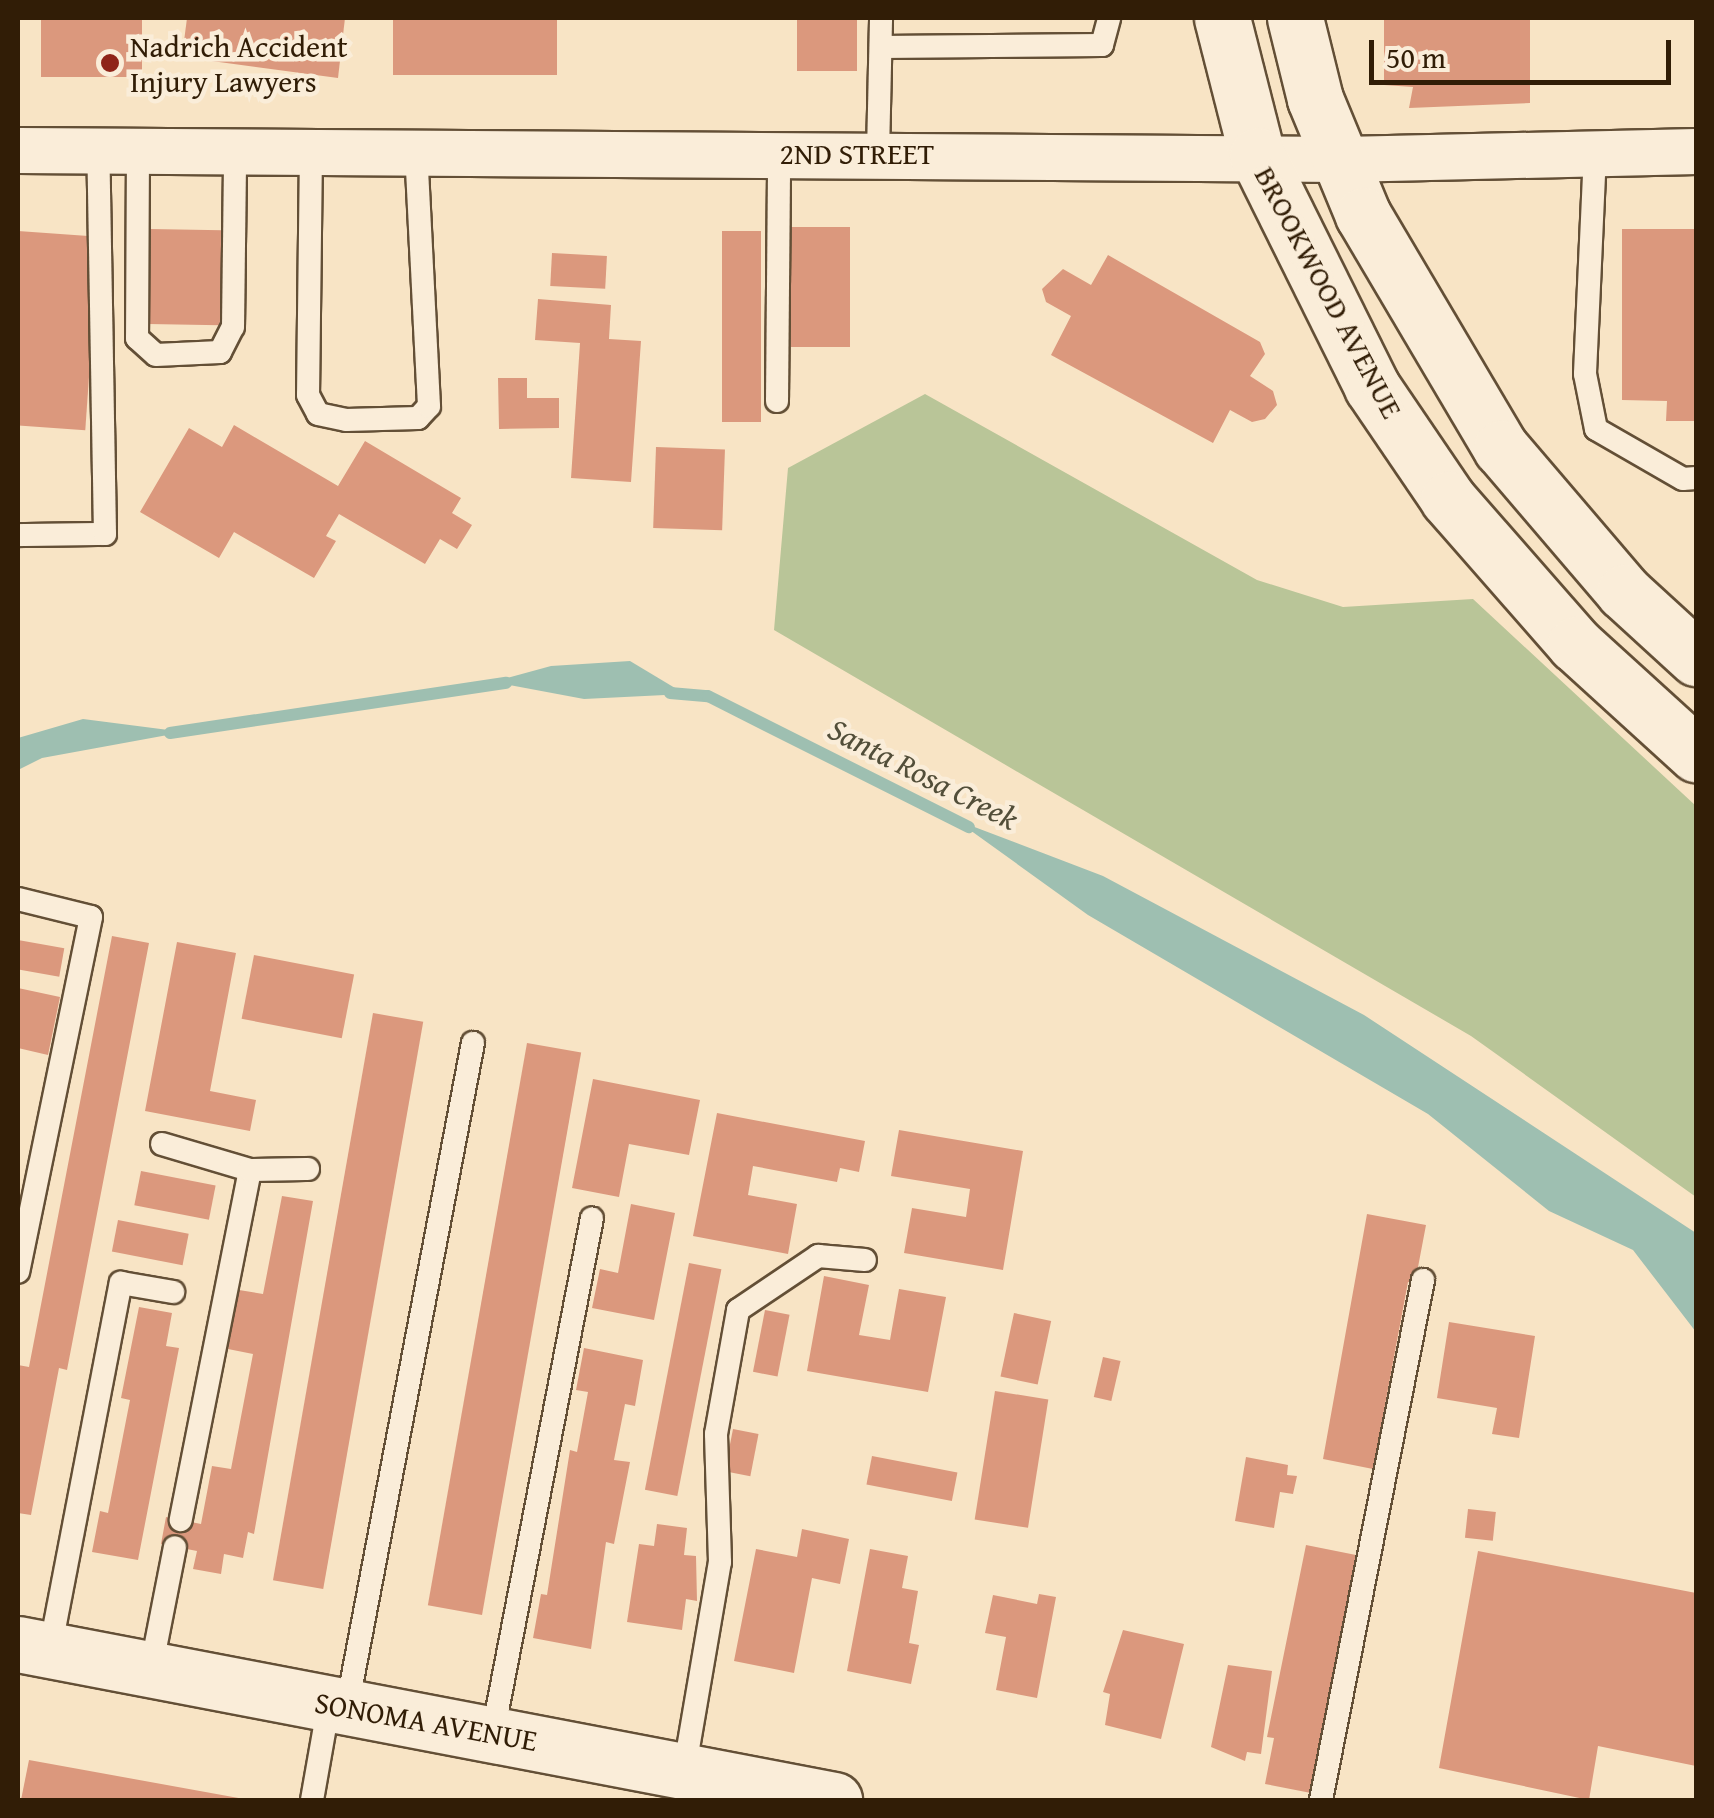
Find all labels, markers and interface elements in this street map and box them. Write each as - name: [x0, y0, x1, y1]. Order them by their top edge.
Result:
- scale bar: [1374, 20, 1676, 82]
- place label: Nadrich Accident Injury Lawyers: [130, 28, 348, 98]
- text: 50 m: [1386, 35, 1446, 79]
- marker: Nadrich Accident Injury Lawyers: [99, 52, 121, 74]
- street label: 2ND STREET: [780, 135, 934, 171]
- street label: BROOKWOOD AVENUE: [1247, 160, 1411, 424]
- water label: Santa Rosa Creek: [822, 710, 1024, 838]
- street label: SONOMA AVENUE: [312, 1684, 540, 1758]

